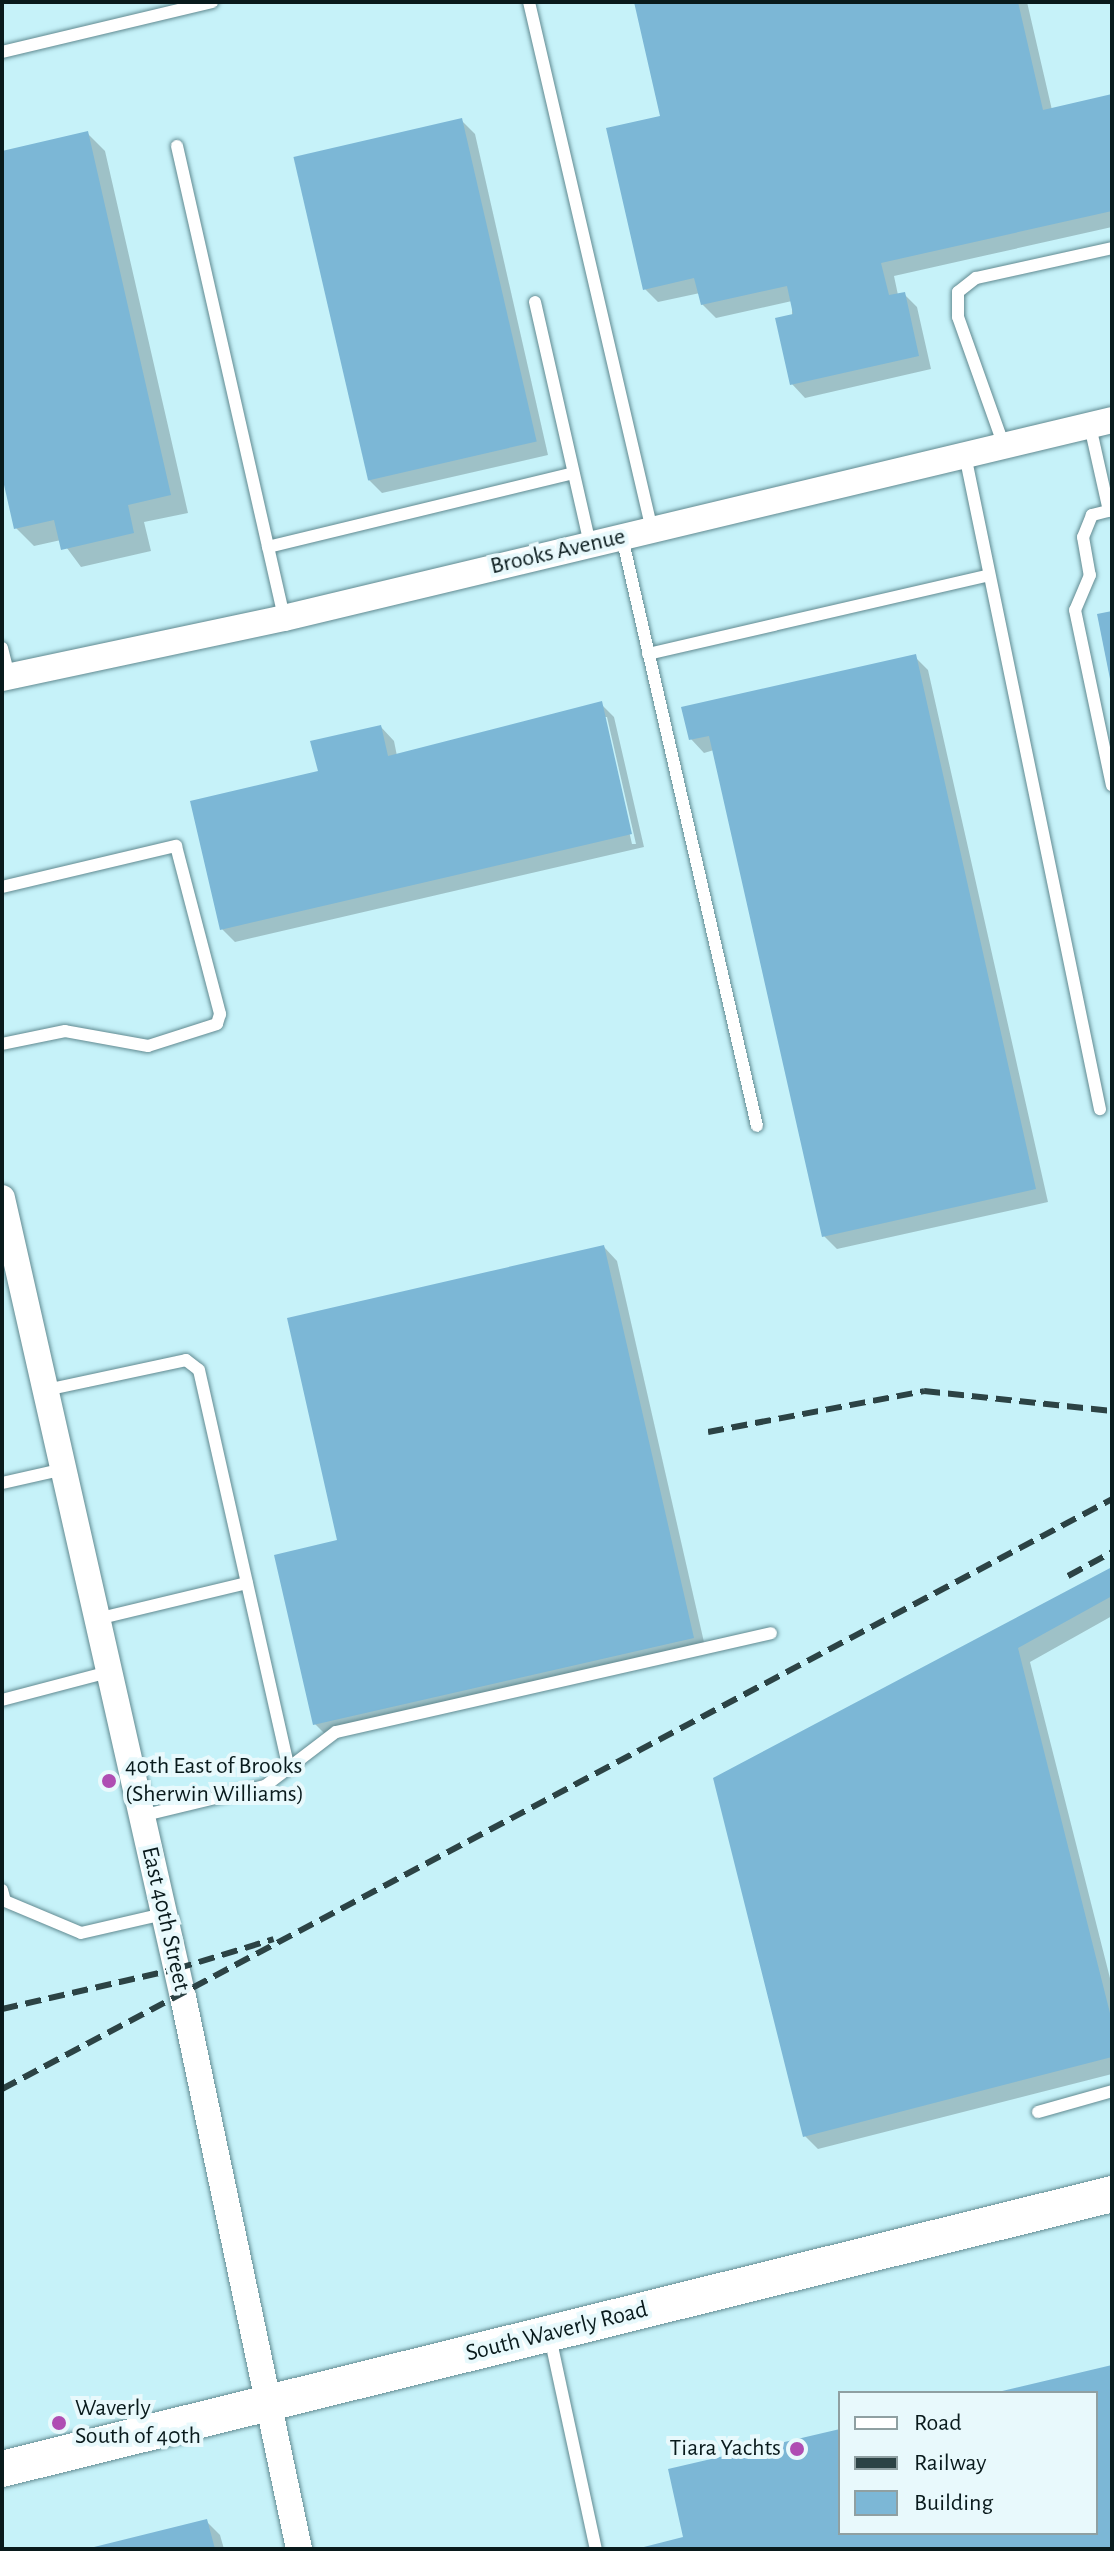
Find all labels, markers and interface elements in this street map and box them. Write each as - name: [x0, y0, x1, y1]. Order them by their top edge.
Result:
- street label: Brooks Avenue: [488, 522, 628, 582]
- place label: 40th East of Brooks (Sherwin Williams): [125, 1753, 304, 1809]
- marker: 40th East of Brooks (Sherwin Williams): [100, 1772, 118, 1790]
- street label: East 40th Street: [134, 1844, 196, 1994]
- street label: South Waverly Road: [463, 2295, 651, 2369]
- legend: [838, 2391, 1098, 2535]
- place label: Waverly South of 40th: [75, 2395, 201, 2451]
- text: Road: [914, 2411, 962, 2435]
- marker: Waverly South of 40th: [50, 2414, 68, 2432]
- place label: Tiara Yachts: [670, 2435, 781, 2463]
- marker: Tiara Yachts: [788, 2440, 806, 2458]
- text: Railway: [914, 2451, 986, 2475]
- text: Building: [914, 2491, 993, 2515]

